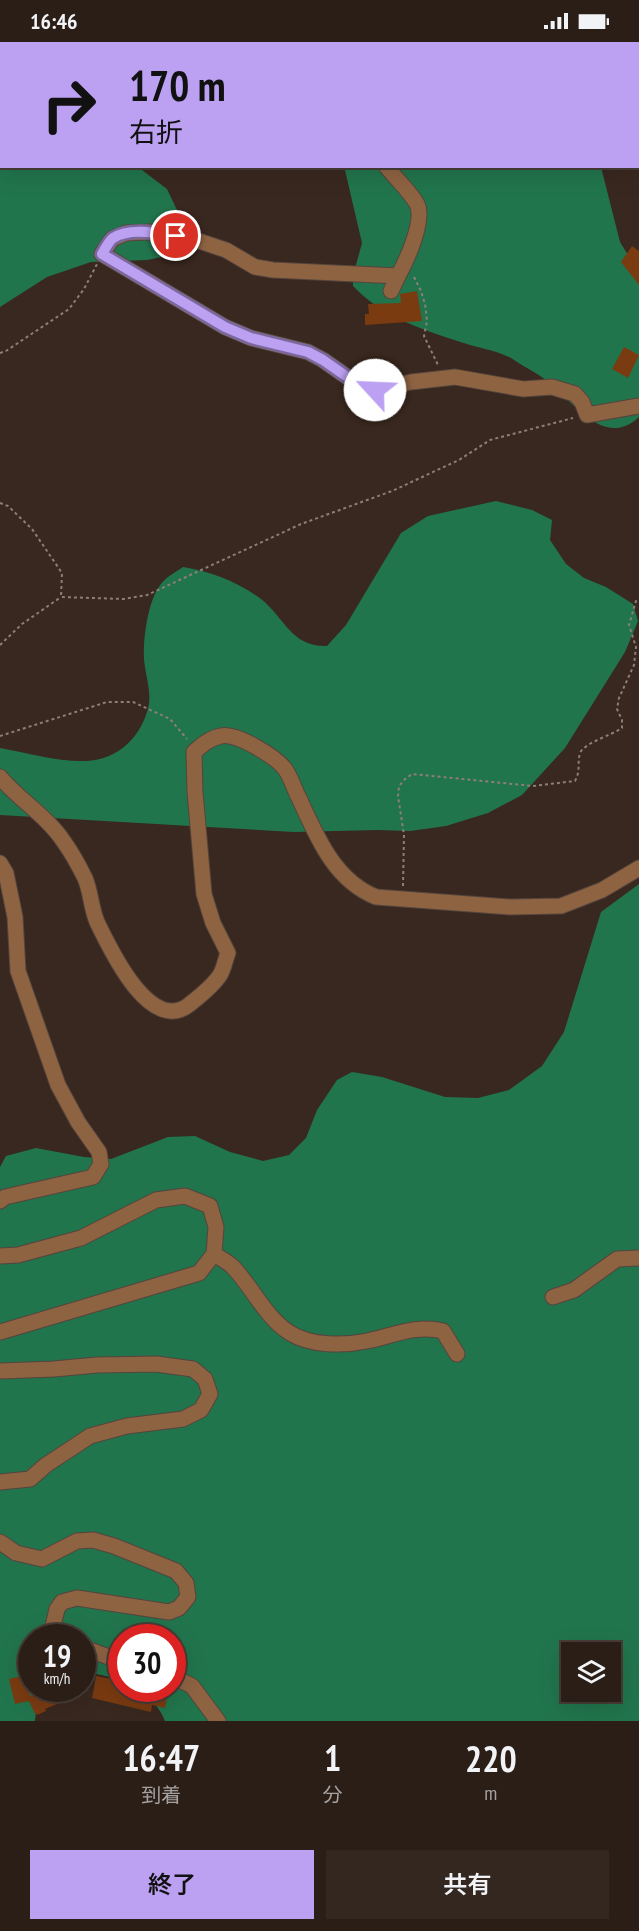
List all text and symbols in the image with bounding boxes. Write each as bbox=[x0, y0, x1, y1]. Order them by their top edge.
text: 16:46 bbox=[30, 7, 78, 35]
text: 170 m bbox=[129, 58, 226, 113]
icon: right bbox=[30, 66, 108, 144]
text: 右折 bbox=[129, 115, 183, 149]
pin bbox=[150, 210, 201, 261]
icon: arrive bbox=[159, 219, 192, 252]
position arrow bbox=[343, 358, 407, 422]
speed limit sign: 30 bbox=[108, 1624, 186, 1702]
text: 19 bbox=[43, 1636, 71, 1675]
map controls bbox=[561, 1642, 621, 1702]
button: layers bbox=[561, 1642, 621, 1702]
text: km/h bbox=[44, 1669, 70, 1688]
text: 16:47 bbox=[122, 1734, 200, 1781]
text: 1 bbox=[324, 1734, 341, 1781]
text: 220 bbox=[465, 1735, 517, 1782]
text: m bbox=[484, 1780, 497, 1806]
text: 到着 bbox=[141, 1782, 181, 1808]
text: 分 bbox=[323, 1782, 343, 1808]
button: 終了 bbox=[30, 1850, 314, 1919]
button: 共有 bbox=[326, 1850, 609, 1919]

